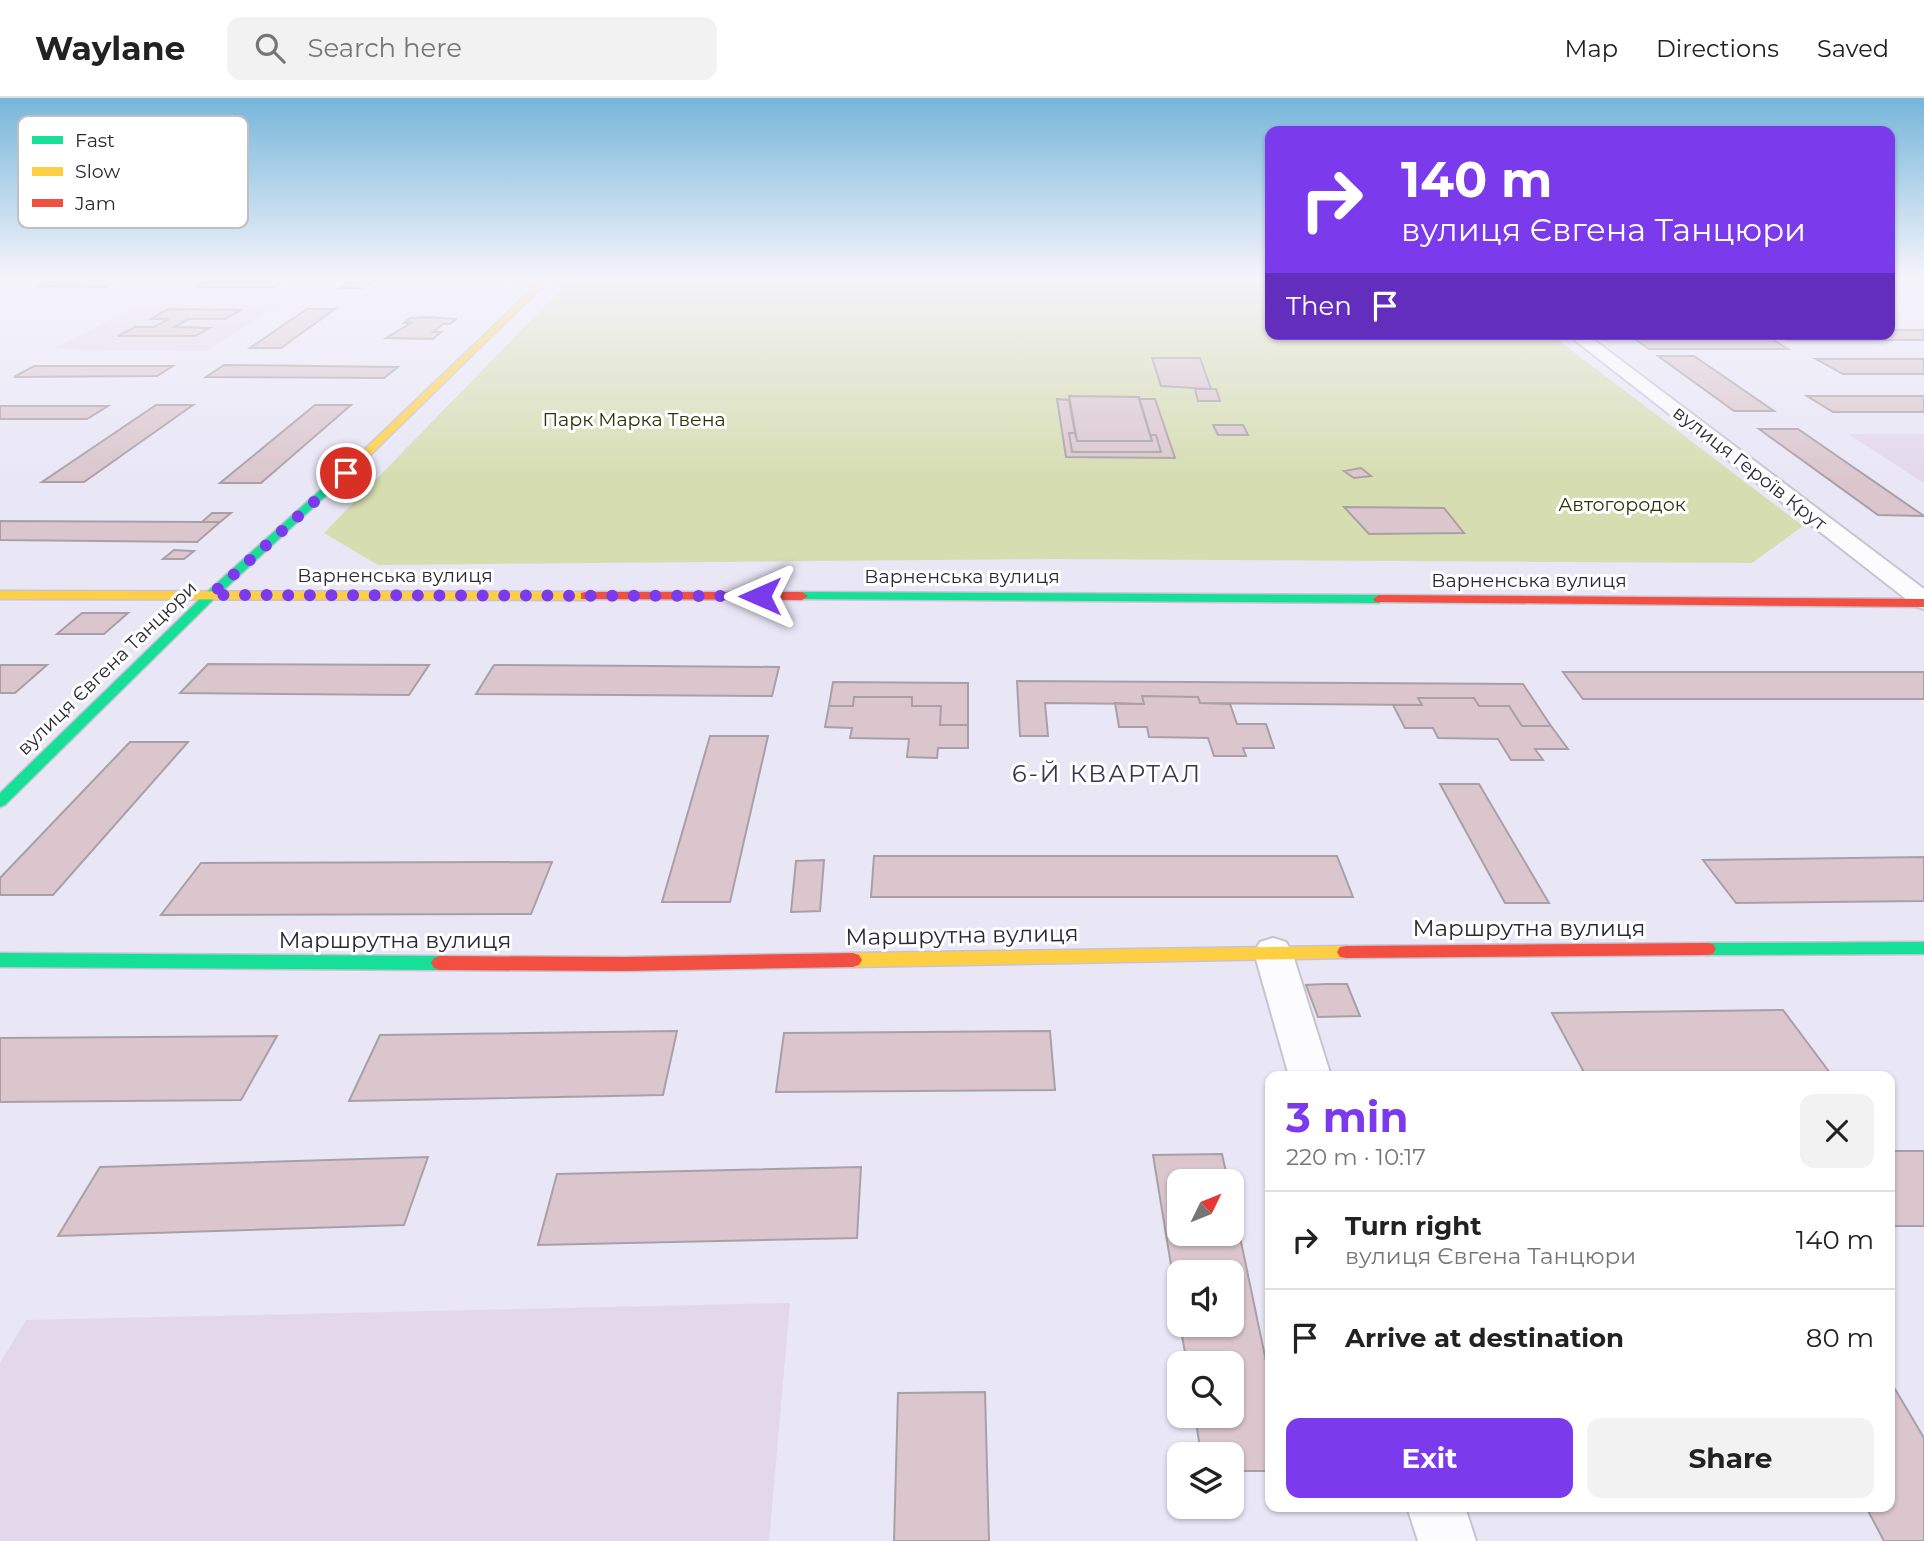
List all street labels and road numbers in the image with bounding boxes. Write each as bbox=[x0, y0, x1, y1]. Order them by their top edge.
street label: вулиця Героїв Крут bbox=[1669, 401, 1832, 535]
street label: Варненська вулиця bbox=[297, 564, 493, 587]
street label: Варненська вулиця bbox=[864, 565, 1060, 588]
street label: Варненська вулиця bbox=[1431, 569, 1627, 592]
street label: вулиця Євгена Танцюри bbox=[12, 576, 202, 760]
street label: Маршрутна вулиця bbox=[1412, 914, 1646, 942]
street label: Маршрутна вулиця bbox=[845, 919, 1079, 951]
street label: Маршрутна вулиця bbox=[278, 926, 512, 954]

